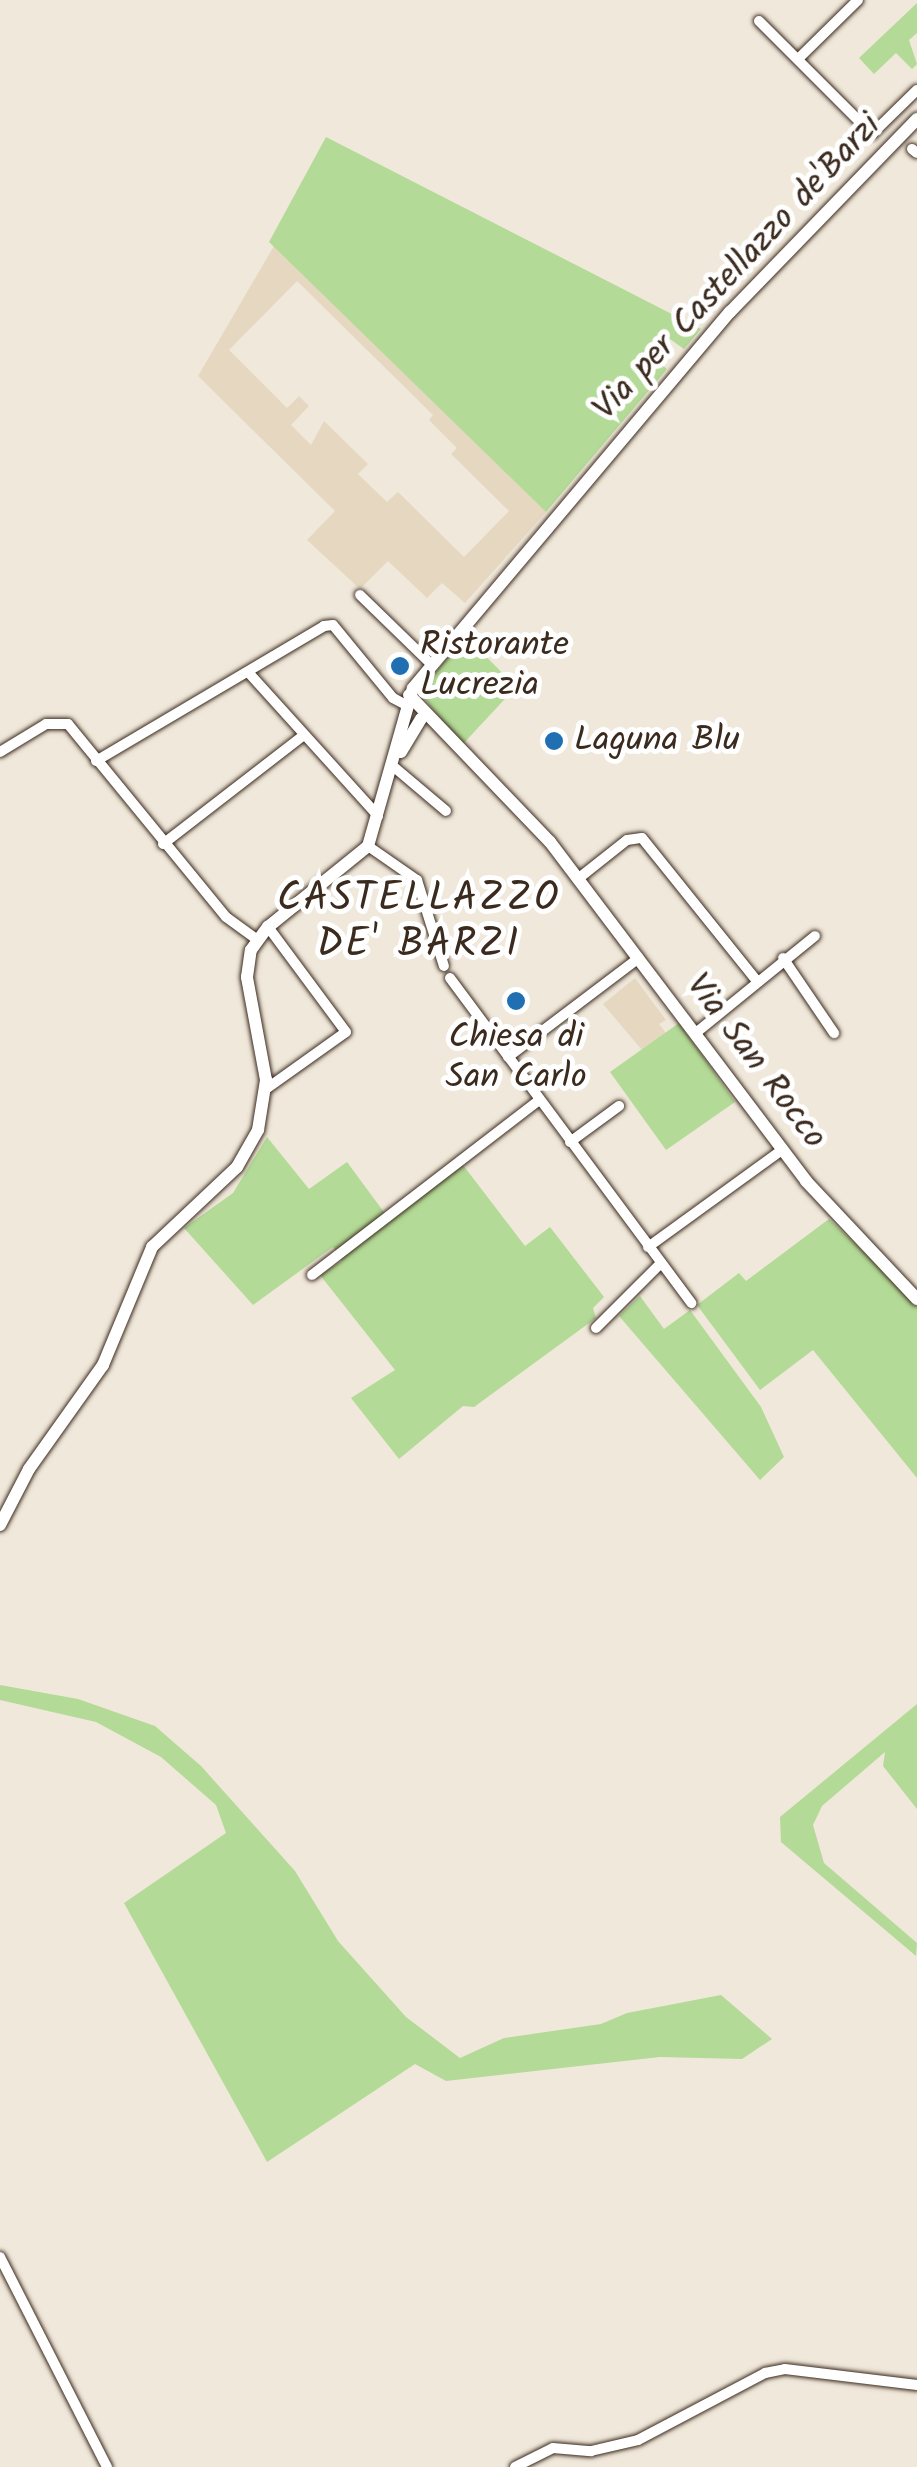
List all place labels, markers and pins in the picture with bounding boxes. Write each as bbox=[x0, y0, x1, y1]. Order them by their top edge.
place label: Ristorante Lucrezia bbox=[420, 625, 569, 707]
marker: Ristorante Lucrezia bbox=[389, 655, 411, 677]
place label: Laguna Blu bbox=[574, 720, 740, 762]
marker: Laguna Blu bbox=[543, 730, 565, 752]
marker: Chiesa di San Carlo bbox=[505, 990, 527, 1012]
place label: Chiesa di San Carlo bbox=[445, 1017, 587, 1099]

